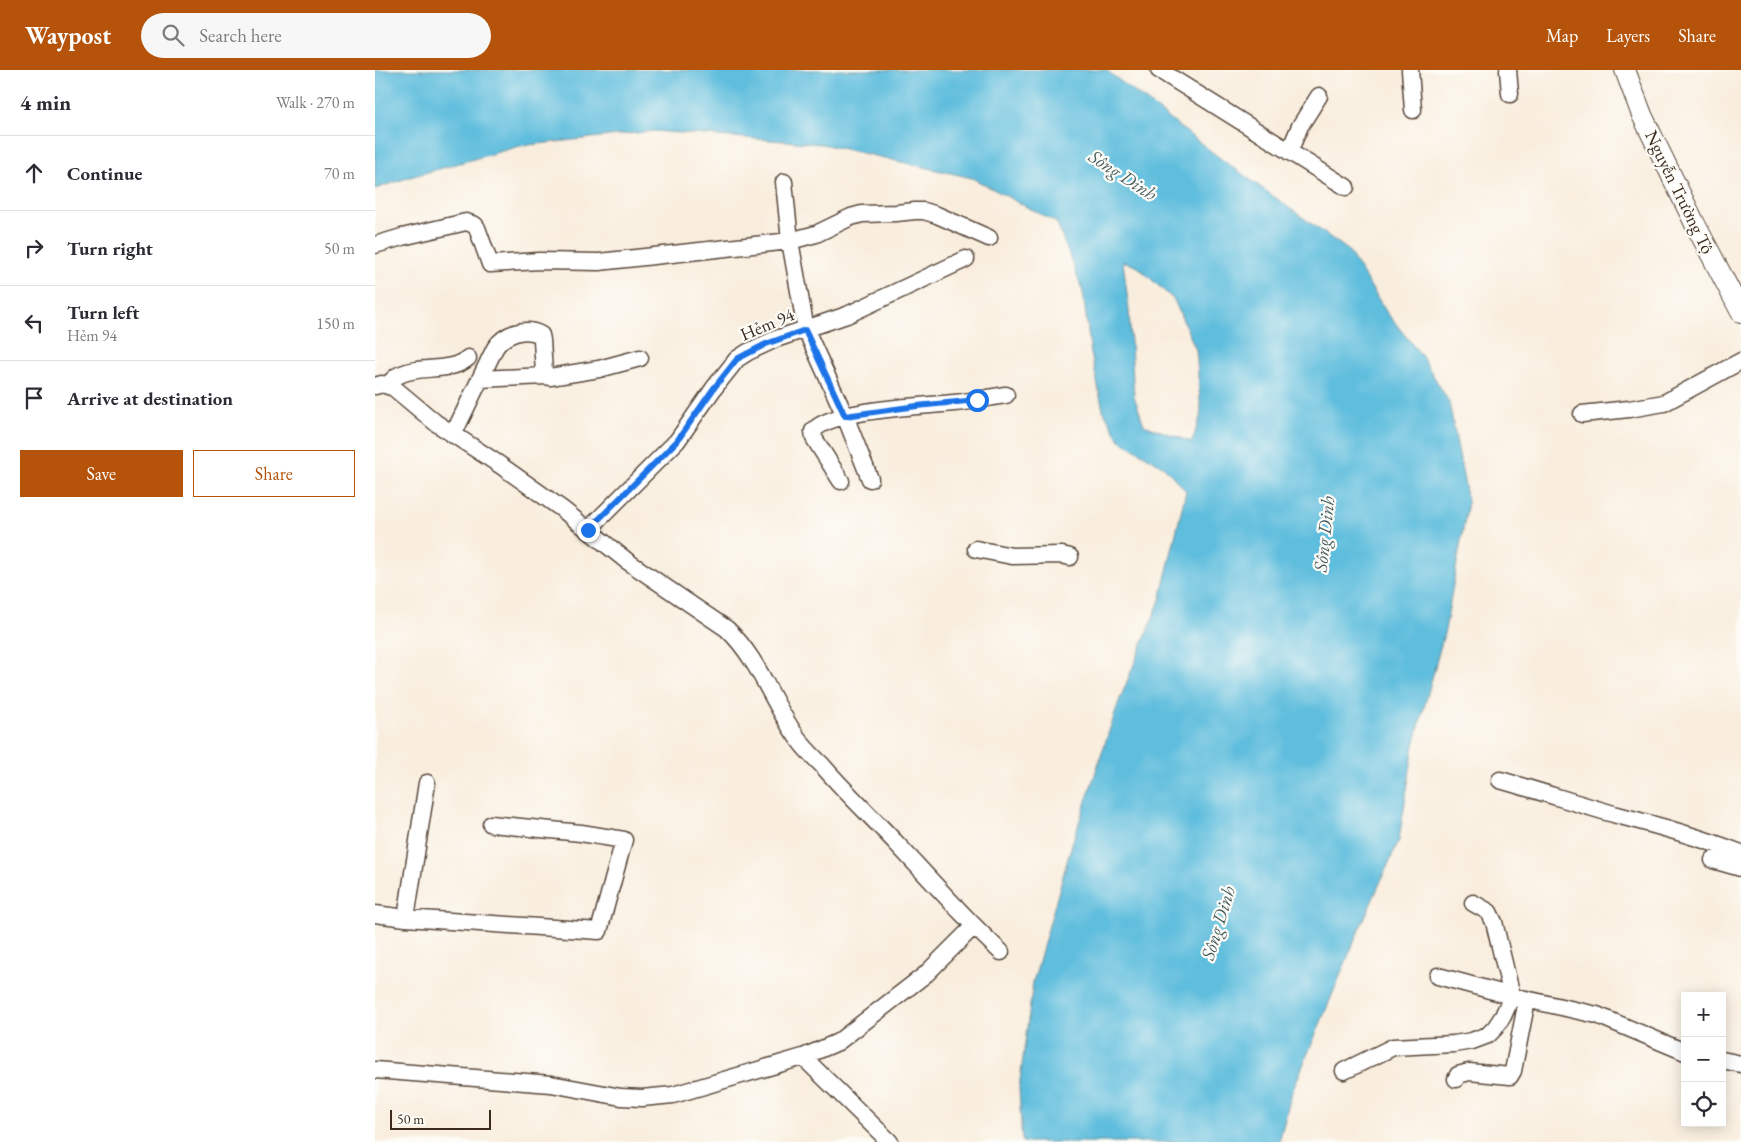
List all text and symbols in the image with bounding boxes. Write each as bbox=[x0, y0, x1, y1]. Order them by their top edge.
search box bbox=[141, 13, 491, 58]
text: Waypost bbox=[25, 20, 111, 51]
icon: search bbox=[159, 21, 187, 49]
text: Search here bbox=[199, 23, 282, 48]
text: Map bbox=[1546, 24, 1578, 47]
text: Layers bbox=[1606, 24, 1650, 47]
text: Share bbox=[1678, 24, 1716, 47]
text: 4 min bbox=[20, 89, 71, 116]
text: Walk · 270 m bbox=[276, 92, 355, 113]
street label: Nguyễn Trường Tộ bbox=[1640, 126, 1720, 258]
water label: Sông Dinh bbox=[1083, 143, 1162, 206]
icon: ahead bbox=[20, 159, 48, 187]
text: Continue bbox=[67, 161, 142, 186]
text: 70 m bbox=[324, 163, 355, 184]
icon: right bbox=[20, 234, 48, 262]
text: Turn right bbox=[67, 236, 153, 261]
text: 50 m bbox=[324, 238, 355, 259]
text: Turn left bbox=[67, 300, 139, 325]
street label: Hẻm 94 bbox=[737, 302, 798, 346]
icon: left bbox=[20, 309, 48, 337]
text: 150 m bbox=[316, 313, 355, 334]
text: Hẻm 94 bbox=[67, 325, 117, 346]
icon: arrive bbox=[20, 384, 48, 412]
text: Arrive at destination bbox=[67, 386, 233, 411]
route start bbox=[966, 389, 989, 412]
button: Save bbox=[20, 450, 183, 497]
button: Share bbox=[193, 450, 355, 497]
water label: Sông Dinh bbox=[1307, 495, 1340, 574]
route end bbox=[577, 519, 600, 542]
water label: Sông Dinh bbox=[1195, 883, 1241, 964]
map controls bbox=[1681, 992, 1726, 1127]
button: + bbox=[1681, 992, 1726, 1037]
button: − bbox=[1681, 1037, 1726, 1082]
button: locate bbox=[1681, 1082, 1726, 1127]
scale bar bbox=[390, 1107, 491, 1130]
text: 50 m bbox=[397, 1110, 424, 1128]

